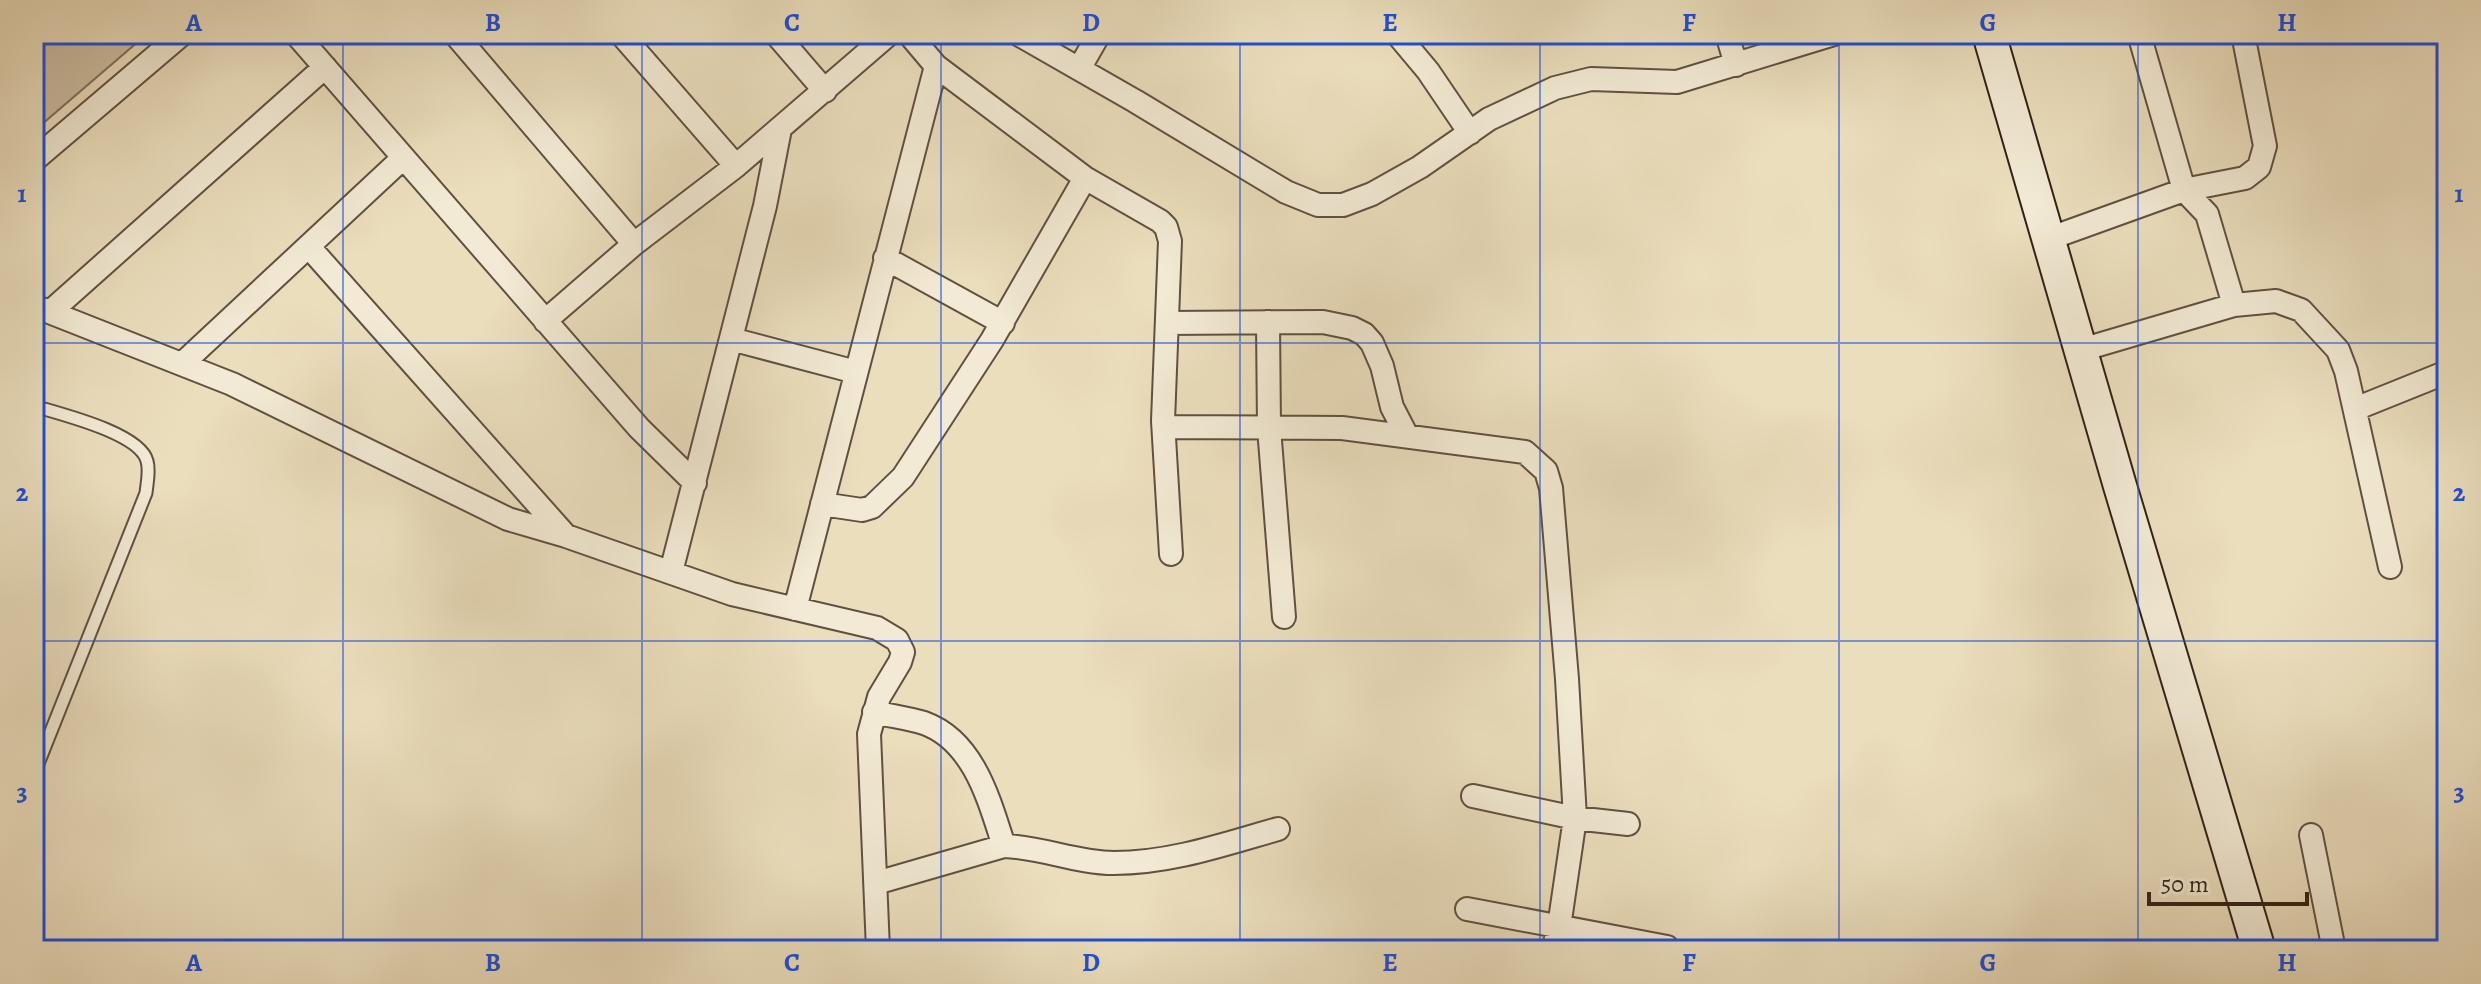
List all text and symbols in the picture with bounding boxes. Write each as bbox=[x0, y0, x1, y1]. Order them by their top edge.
text: A bbox=[185, 5, 203, 40]
text: B bbox=[485, 5, 501, 40]
text: C bbox=[784, 5, 800, 40]
text: D bbox=[1082, 5, 1100, 40]
text: E bbox=[1382, 5, 1398, 40]
text: F bbox=[1682, 5, 1696, 40]
text: G bbox=[1979, 5, 1997, 40]
text: H bbox=[2277, 5, 2297, 40]
text: 1 bbox=[17, 176, 27, 211]
text: 1 bbox=[2454, 176, 2464, 211]
text: 2 bbox=[16, 475, 29, 510]
text: 2 bbox=[2453, 475, 2466, 510]
text: 3 bbox=[16, 774, 28, 809]
text: 3 bbox=[2453, 774, 2465, 809]
scale bar bbox=[2149, 856, 2307, 906]
text: 50 m bbox=[2161, 868, 2209, 900]
text: A bbox=[185, 945, 203, 980]
text: B bbox=[485, 945, 501, 980]
text: C bbox=[784, 945, 800, 980]
text: D bbox=[1082, 945, 1100, 980]
text: E bbox=[1382, 945, 1398, 980]
text: F bbox=[1682, 945, 1696, 980]
text: G bbox=[1979, 945, 1997, 980]
text: H bbox=[2277, 945, 2297, 980]

